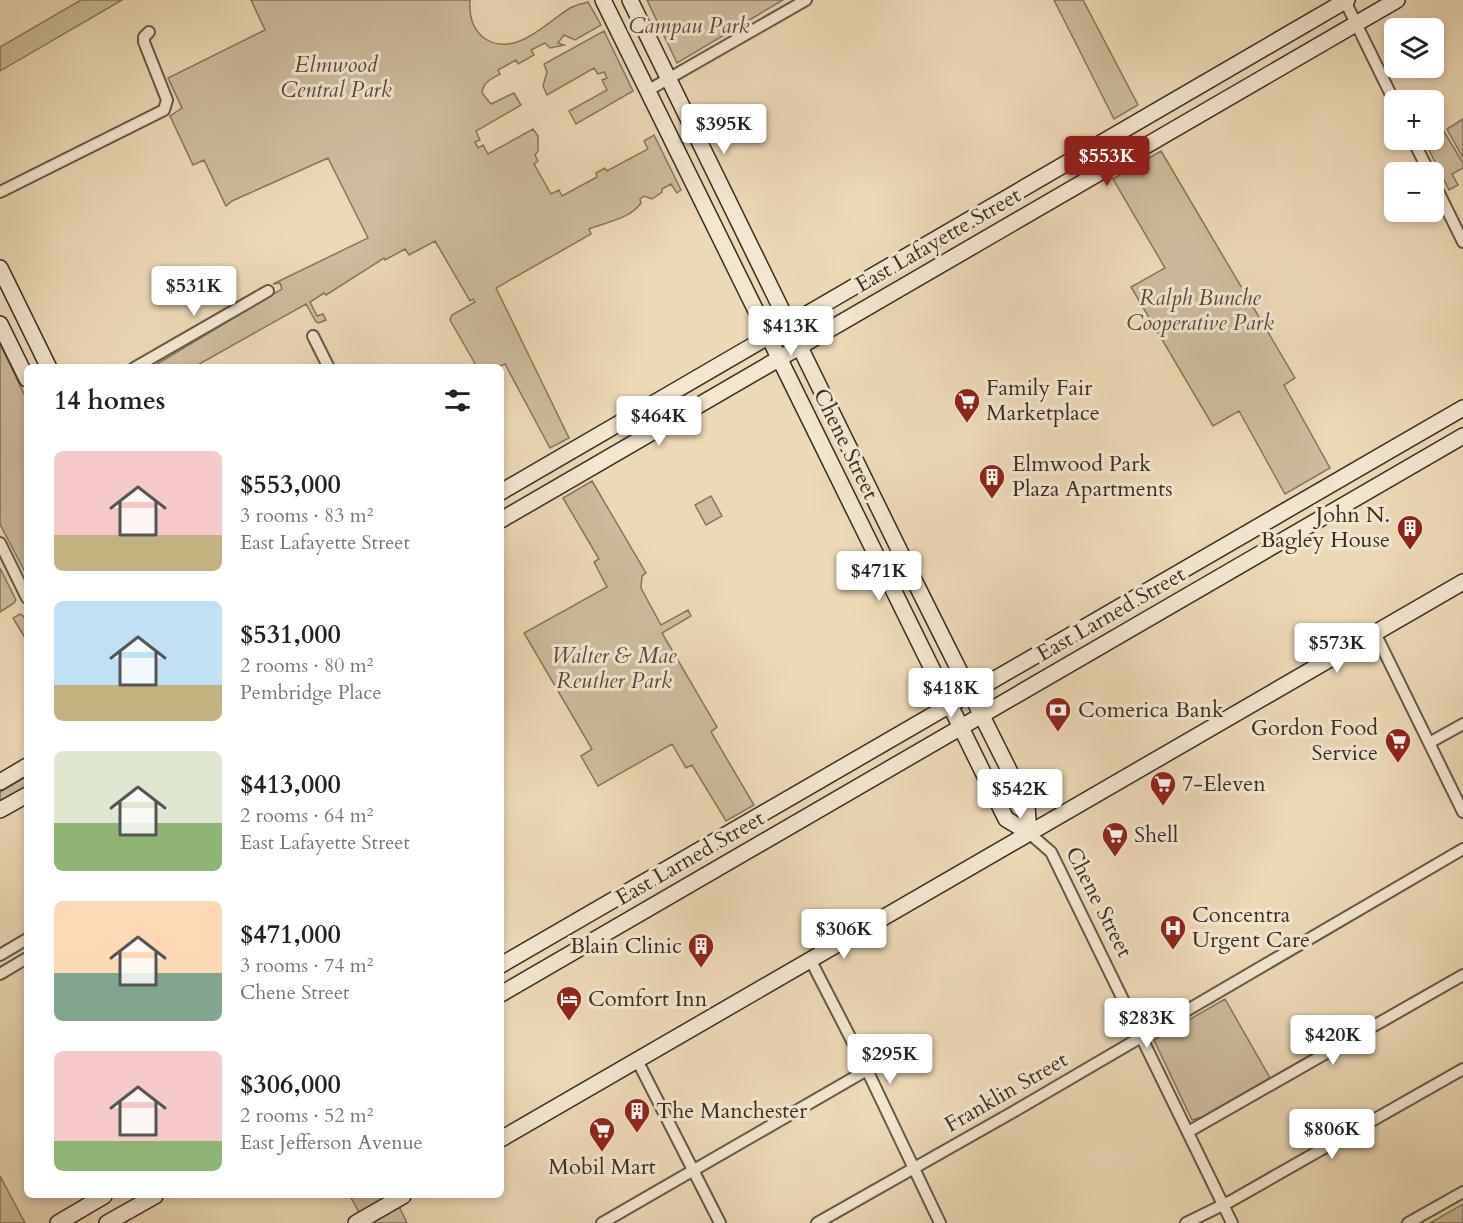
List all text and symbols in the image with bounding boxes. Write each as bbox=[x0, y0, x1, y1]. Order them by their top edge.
park label: Campau Park bbox=[628, 11, 750, 41]
map controls bbox=[1384, 18, 1444, 222]
button: layers bbox=[1384, 18, 1444, 78]
park label: Elmwood Central Park bbox=[280, 50, 392, 105]
button: + bbox=[1384, 90, 1444, 150]
pin: $395K bbox=[682, 104, 766, 155]
text: $395K bbox=[695, 110, 753, 137]
pin: $553K bbox=[1065, 136, 1149, 187]
text: $553K bbox=[1078, 142, 1136, 169]
button: − bbox=[1384, 162, 1444, 222]
street label: East Lafayette Street bbox=[850, 180, 1026, 300]
pin: $531K bbox=[152, 266, 236, 317]
text: $531K bbox=[165, 272, 223, 299]
park label: Ralph Bunche Cooperative Park bbox=[1126, 283, 1274, 338]
pin: $413K bbox=[749, 306, 833, 357]
text: $413K bbox=[762, 312, 820, 339]
place label: Family Fair Marketplace bbox=[986, 373, 1100, 428]
text: 14 homes bbox=[54, 383, 165, 418]
street label: Chene Street bbox=[806, 383, 886, 505]
icon: filters bbox=[441, 384, 474, 417]
supermarket icon: Family Fair Marketplace bbox=[952, 386, 982, 424]
pin: $464K bbox=[617, 396, 701, 447]
text: $464K bbox=[630, 402, 688, 429]
place label: Elmwood Park Plaza Apartments bbox=[1012, 449, 1173, 504]
building icon: Elmwood Park Plaza Apartments bbox=[977, 462, 1007, 500]
text: $553,000 bbox=[240, 467, 341, 502]
icon: home bbox=[102, 475, 174, 547]
place label: John N. Bagley House bbox=[1260, 500, 1390, 555]
text: 3 rooms · 83 m² bbox=[240, 502, 373, 529]
building icon: John N. Bagley House bbox=[1395, 513, 1425, 551]
text: East Lafayette Street bbox=[240, 529, 410, 556]
pin: $471K bbox=[837, 551, 921, 602]
text: $471K bbox=[850, 557, 908, 584]
street label: East Larned Street bbox=[1031, 559, 1191, 669]
text: $531,000 bbox=[240, 617, 341, 652]
pin: $573K bbox=[1295, 623, 1379, 674]
icon: home bbox=[102, 625, 174, 697]
text: $573K bbox=[1308, 629, 1366, 656]
park label: Walter & Mae Reuther Park bbox=[552, 641, 677, 696]
text: 2 rooms · 80 m² bbox=[240, 652, 373, 679]
pin: $418K bbox=[909, 668, 993, 719]
text: $418K bbox=[922, 674, 980, 701]
text: Pembridge Place bbox=[240, 679, 382, 706]
bank icon: Comerica Bank bbox=[1043, 695, 1073, 733]
place label: Comerica Bank bbox=[1078, 695, 1224, 725]
place label: Gordon Food Service bbox=[1251, 713, 1378, 768]
supermarket icon: Gordon Food Service bbox=[1383, 726, 1413, 764]
text: $413,000 bbox=[240, 767, 341, 802]
pin: $542K bbox=[978, 769, 1062, 820]
supermarket icon: 7-Eleven bbox=[1148, 769, 1178, 807]
place label: 7-Eleven bbox=[1182, 769, 1266, 799]
icon: home bbox=[102, 775, 174, 847]
text: $542K bbox=[991, 775, 1049, 802]
text: 2 rooms · 64 m² bbox=[240, 802, 373, 829]
street label: East Larned Street bbox=[610, 803, 770, 913]
supermarket icon: Shell bbox=[1100, 820, 1130, 858]
place label: Shell bbox=[1134, 820, 1179, 850]
text: East Lafayette Street bbox=[240, 829, 410, 856]
street label: Chene Street bbox=[1058, 842, 1140, 962]
place label: Concentra Urgent Care bbox=[1192, 900, 1310, 955]
pin: $306K bbox=[802, 909, 886, 960]
hospital icon: Concentra Urgent Care bbox=[1158, 913, 1188, 951]
text: $306K bbox=[815, 915, 873, 942]
text: $471,000 bbox=[240, 917, 341, 952]
icon: home bbox=[102, 925, 174, 997]
place label: Blain Clinic bbox=[570, 931, 682, 961]
building icon: Blain Clinic bbox=[686, 931, 716, 969]
text: 3 rooms · 74 m² bbox=[240, 952, 373, 979]
text: Chene Street bbox=[240, 979, 349, 1006]
hotel icon: Comfort Inn bbox=[554, 984, 584, 1022]
place label: Comfort Inn bbox=[588, 984, 708, 1014]
pin: $283K bbox=[1105, 998, 1189, 1049]
text: $283K bbox=[1118, 1004, 1176, 1031]
pin: $420K bbox=[1291, 1015, 1375, 1066]
text: $420K bbox=[1304, 1021, 1362, 1048]
pin: $295K bbox=[848, 1034, 932, 1085]
text: $295K bbox=[861, 1040, 919, 1067]
street label: Franklin Street bbox=[939, 1045, 1073, 1139]
text: $306,000 bbox=[240, 1067, 341, 1102]
icon: home bbox=[102, 1075, 174, 1147]
building icon: The Manchester bbox=[622, 1096, 652, 1134]
place label: The Manchester bbox=[656, 1096, 808, 1126]
text: 2 rooms · 52 m² bbox=[240, 1102, 373, 1129]
pin: $806K bbox=[1290, 1109, 1374, 1160]
supermarket icon: Mobil Mart bbox=[587, 1115, 617, 1153]
text: $806K bbox=[1303, 1115, 1361, 1142]
text: East Jefferson Avenue bbox=[240, 1129, 423, 1156]
place label: Mobil Mart bbox=[548, 1152, 656, 1182]

